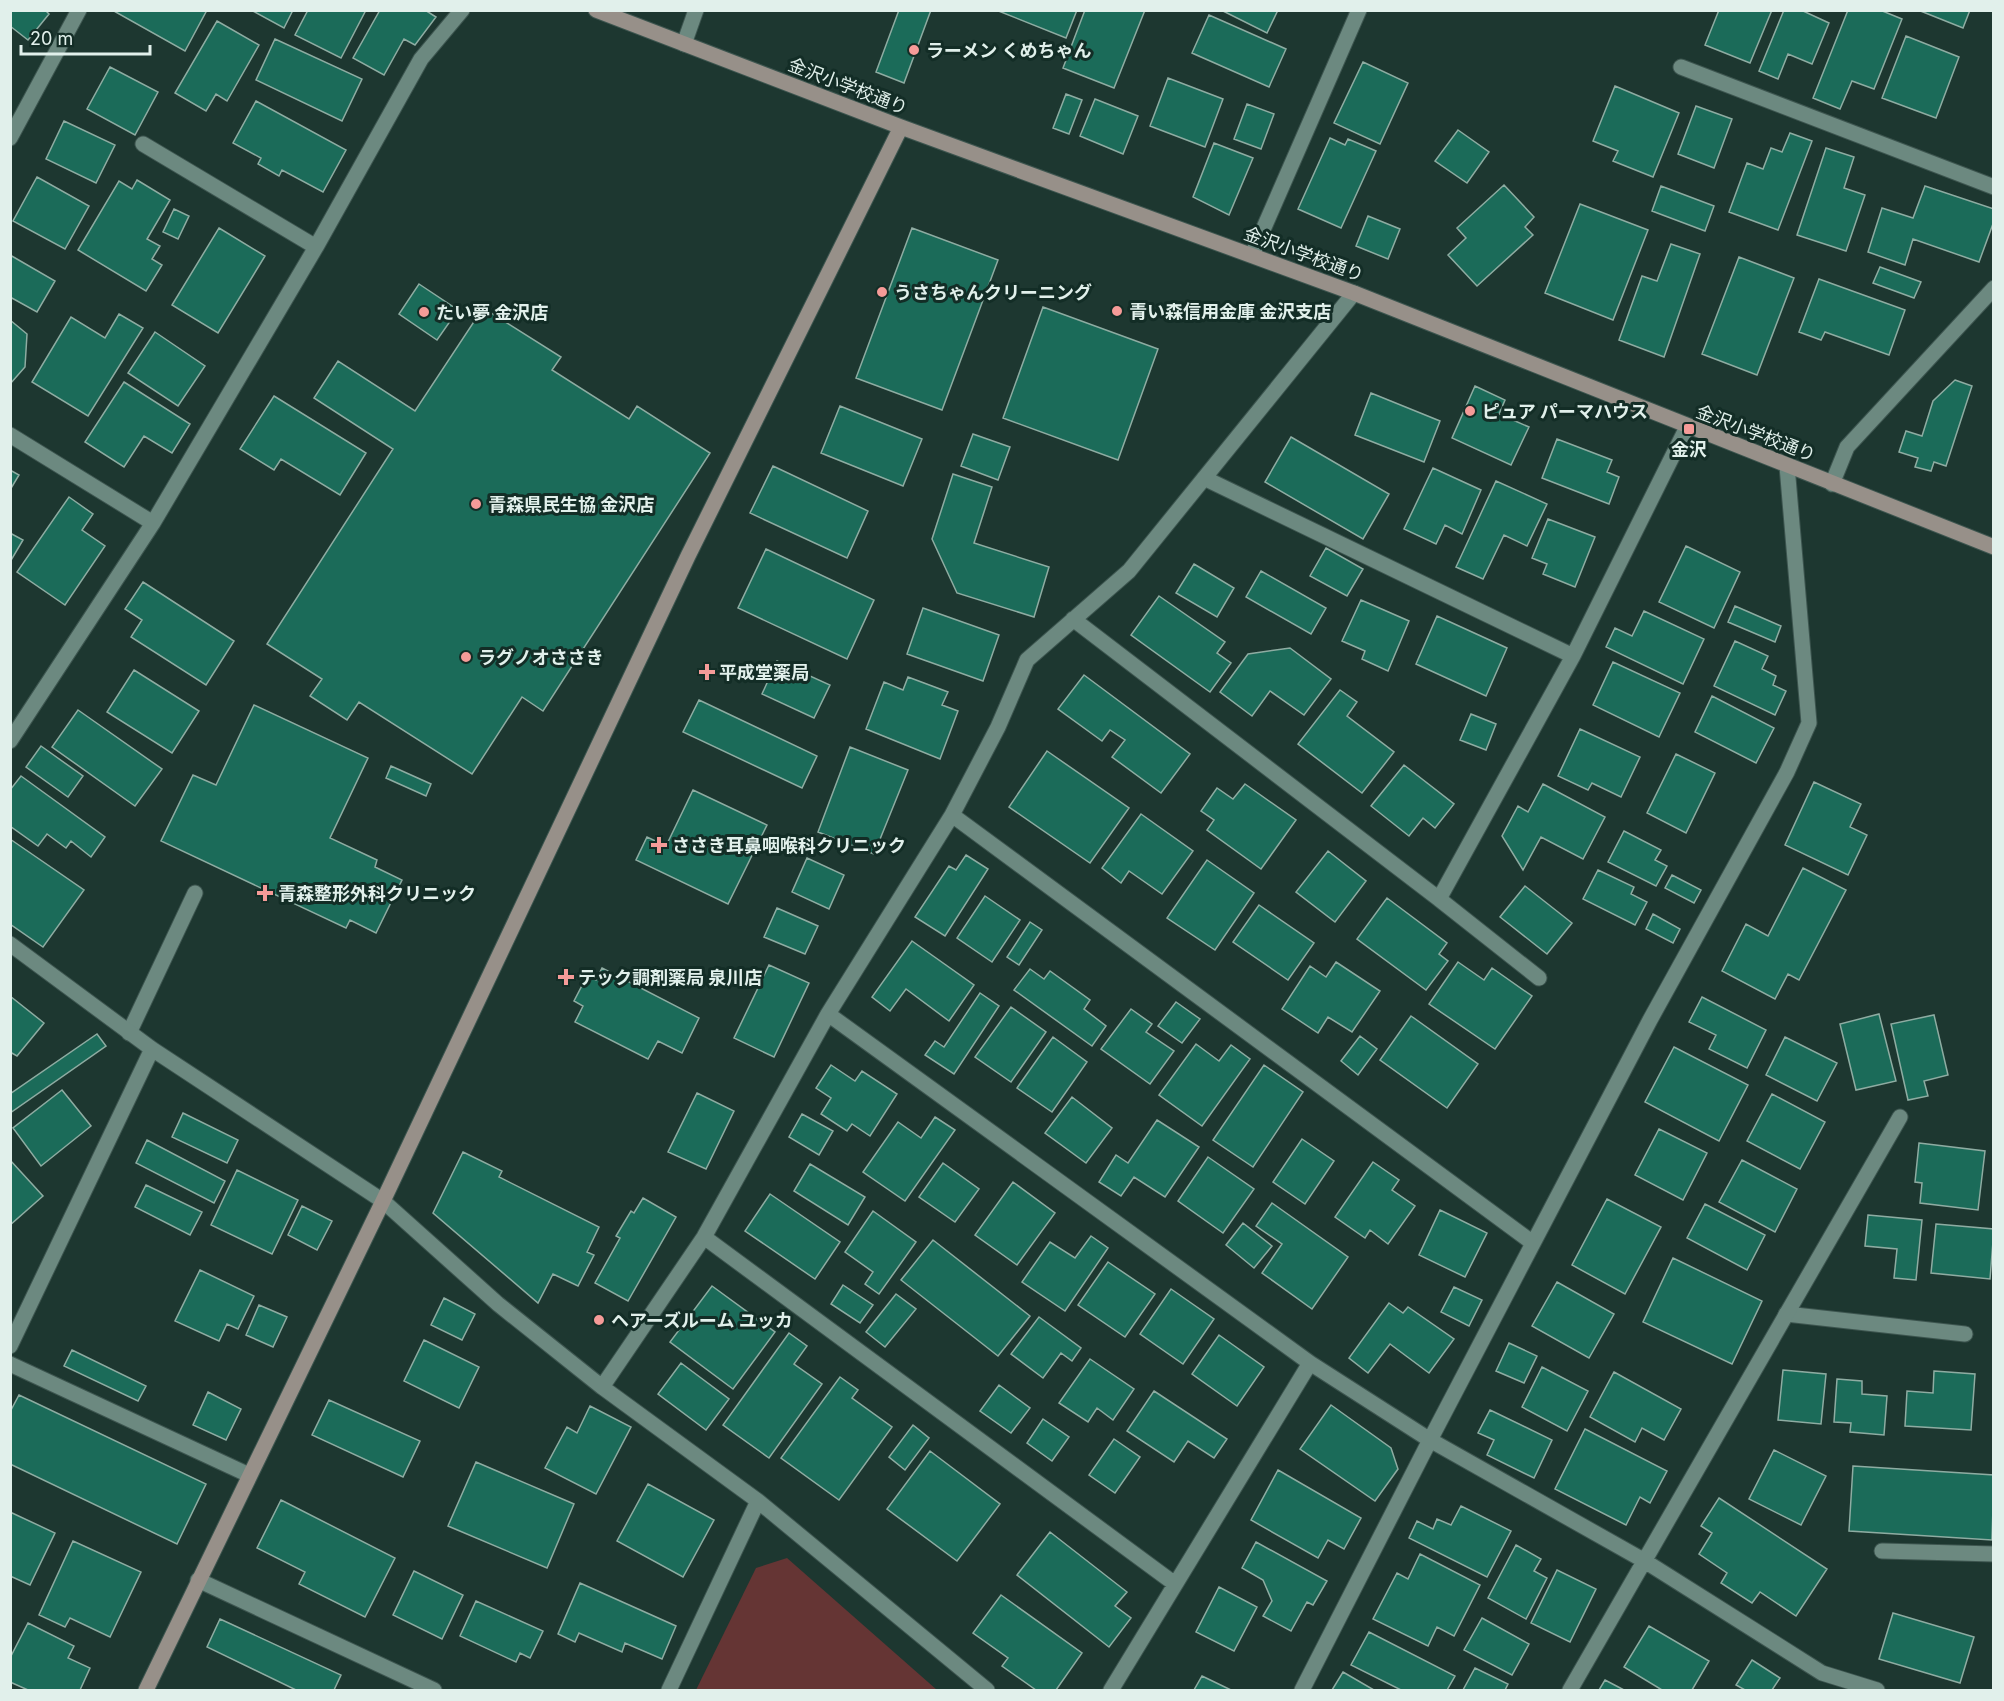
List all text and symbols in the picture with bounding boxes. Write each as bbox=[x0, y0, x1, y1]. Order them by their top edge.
scale bar bbox=[21, 18, 150, 56]
text: 20 m bbox=[30, 28, 73, 49]
place label: ラーメン くめちゃん bbox=[926, 40, 1092, 61]
marker: ラーメン くめちゃん bbox=[907, 43, 921, 57]
street label: 金沢小学校通り bbox=[785, 54, 911, 118]
street label: 金沢小学校通り bbox=[1241, 223, 1367, 285]
place label: うさちゃんクリーニング bbox=[894, 282, 1092, 303]
marker: うさちゃんクリーニング bbox=[875, 285, 889, 299]
place label: 青い森信用金庫 金沢支店 bbox=[1129, 301, 1331, 322]
place label: たい夢 金沢店 bbox=[436, 302, 548, 323]
marker: 青い森信用金庫 金沢支店 bbox=[1110, 304, 1124, 318]
marker: たい夢 金沢店 bbox=[417, 305, 431, 319]
place label: ピュア パーマハウス bbox=[1482, 401, 1648, 422]
street label: 金沢小学校通り bbox=[1693, 401, 1819, 465]
marker: ピュア パーマハウス bbox=[1463, 404, 1477, 418]
marker: 金沢 bbox=[1682, 422, 1696, 436]
place label: 金沢 bbox=[1671, 439, 1707, 460]
place label: 青森県民生協 金沢店 bbox=[488, 494, 654, 515]
marker: 青森県民生協 金沢店 bbox=[469, 497, 483, 511]
place label: ラグノオささき bbox=[478, 647, 604, 668]
marker: ラグノオささき bbox=[459, 650, 473, 664]
place label: 平成堂薬局 bbox=[719, 662, 809, 683]
marker: 平成堂薬局 bbox=[700, 665, 714, 679]
place label: ささき耳鼻咽喉科クリニック bbox=[672, 835, 906, 856]
marker: ささき耳鼻咽喉科クリニック bbox=[650, 836, 668, 854]
place label: 青森整形外科クリニック bbox=[278, 883, 476, 904]
marker: 青森整形外科クリニック bbox=[256, 884, 274, 902]
place label: テック調剤薬局 泉川店 bbox=[578, 967, 762, 988]
marker: テック調剤薬局 泉川店 bbox=[559, 970, 573, 984]
place label: ヘアーズルーム ユッカ bbox=[611, 1310, 793, 1331]
marker: ヘアーズルーム ユッカ bbox=[592, 1313, 606, 1327]

